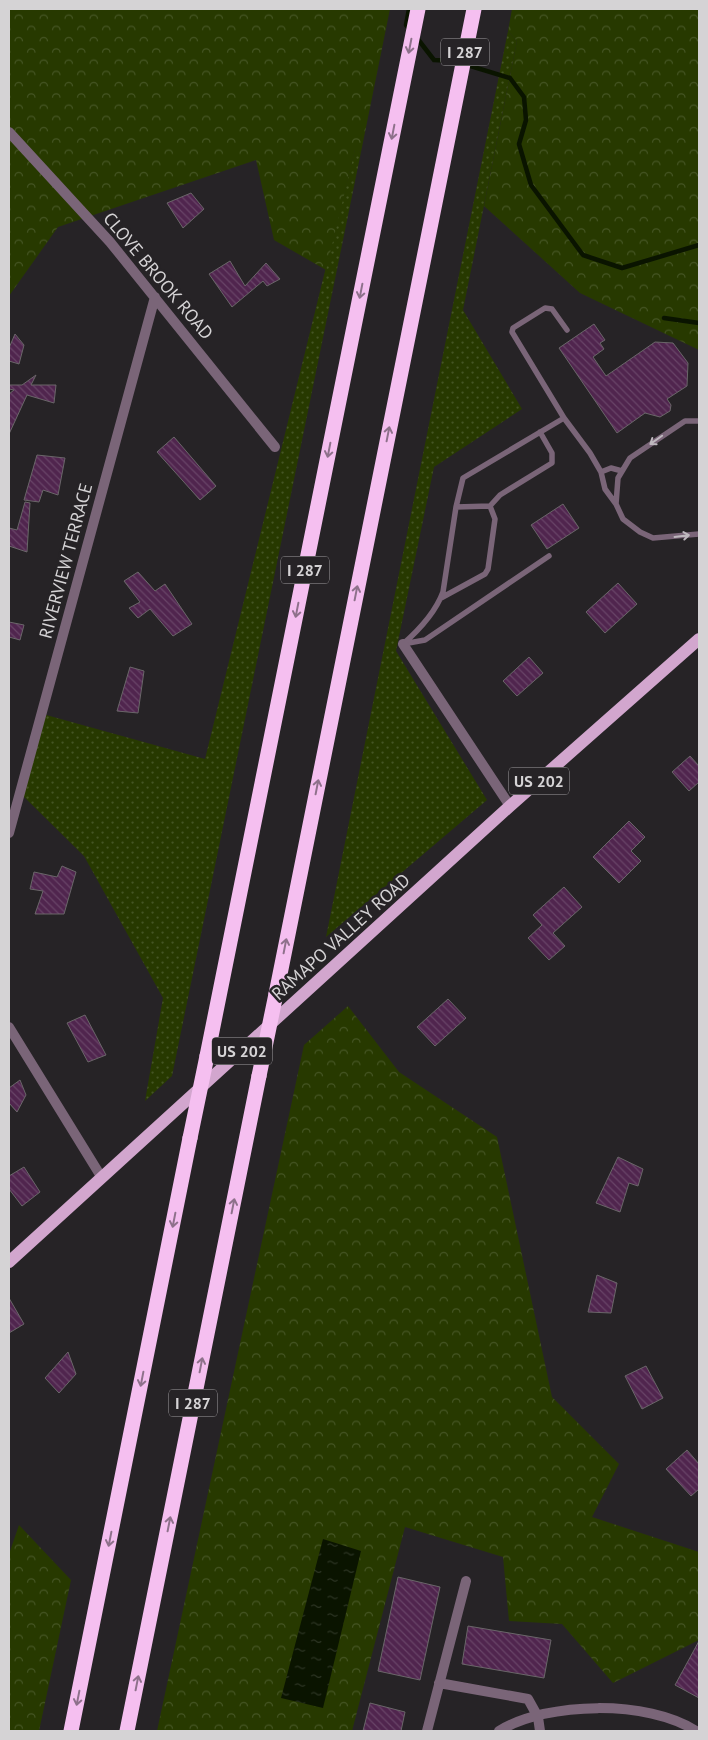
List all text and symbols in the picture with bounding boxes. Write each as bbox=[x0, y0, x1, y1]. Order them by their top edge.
one-way arrow bbox=[405, 38, 414, 54]
road number: I 287 bbox=[441, 38, 489, 66]
one-way arrow bbox=[388, 123, 397, 139]
street label: CLOVE BROOK ROAD bbox=[98, 207, 218, 344]
one-way arrow bbox=[356, 283, 365, 299]
one-way arrow bbox=[384, 426, 394, 442]
one-way arrow bbox=[649, 435, 663, 445]
one-way arrow bbox=[323, 442, 333, 458]
street label: RIVERVIEW TERRACE bbox=[34, 481, 97, 641]
one-way arrow bbox=[674, 531, 690, 541]
road number: I 287 bbox=[281, 556, 329, 584]
one-way arrow bbox=[352, 585, 362, 601]
one-way arrow bbox=[291, 601, 301, 617]
road number: US 202 bbox=[509, 768, 569, 794]
one-way arrow bbox=[313, 779, 323, 795]
street label: RAMAPO VALLEY ROAD bbox=[267, 868, 415, 1005]
one-way arrow bbox=[281, 938, 291, 954]
road number: US 202 bbox=[212, 1038, 272, 1064]
one-way arrow bbox=[229, 1198, 238, 1214]
one-way arrow bbox=[169, 1212, 178, 1228]
one-way arrow bbox=[197, 1357, 206, 1373]
one-way arrow bbox=[137, 1371, 146, 1387]
road number: I 287 bbox=[169, 1390, 217, 1416]
one-way arrow bbox=[165, 1517, 174, 1533]
one-way arrow bbox=[105, 1530, 114, 1546]
one-way arrow bbox=[133, 1676, 142, 1692]
one-way arrow bbox=[73, 1690, 82, 1706]

